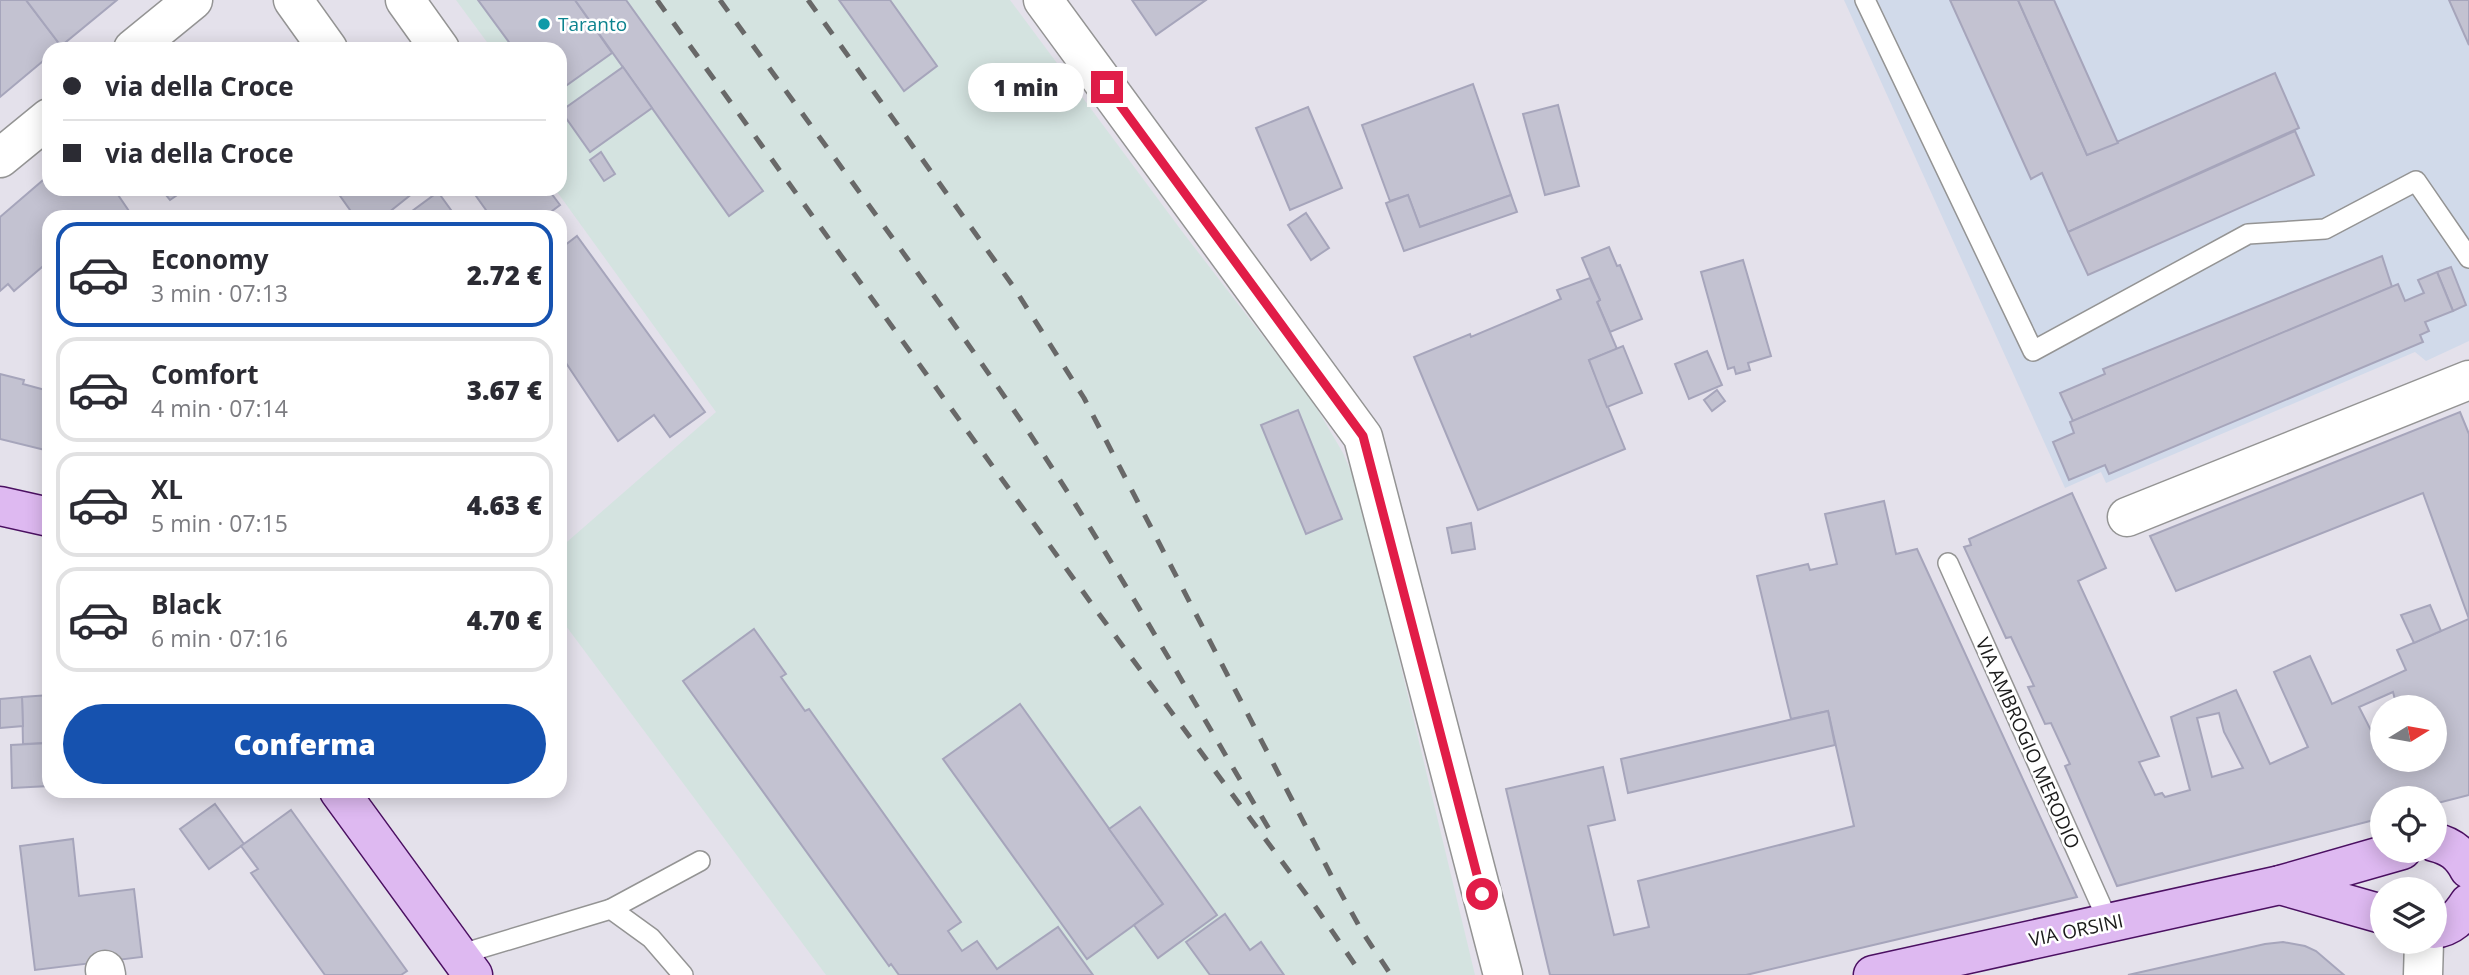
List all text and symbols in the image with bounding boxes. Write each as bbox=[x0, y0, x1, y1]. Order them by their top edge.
place label: Taranto bbox=[558, 11, 627, 37]
marker: Taranto bbox=[536, 16, 552, 32]
callout: 1 min bbox=[967, 62, 1082, 112]
text: via della Croce bbox=[105, 68, 294, 104]
text: 1 min bbox=[993, 71, 1059, 103]
route end bbox=[1091, 71, 1123, 103]
text: via della Croce bbox=[105, 135, 294, 171]
text: Economy bbox=[151, 241, 269, 277]
icon: car bbox=[67, 243, 130, 306]
text: 2.72 € bbox=[467, 257, 542, 293]
text: 3 min · 07:13 bbox=[151, 277, 288, 309]
text: Comfort bbox=[151, 356, 258, 392]
icon: car bbox=[67, 358, 130, 421]
text: 3.67 € bbox=[467, 372, 542, 408]
text: 4 min · 07:14 bbox=[151, 392, 288, 424]
text: XL bbox=[151, 471, 183, 507]
icon: car bbox=[67, 473, 130, 536]
text: 4.63 € bbox=[467, 487, 542, 523]
text: 5 min · 07:15 bbox=[151, 507, 288, 539]
text: Black bbox=[151, 586, 222, 622]
icon: car bbox=[67, 588, 130, 651]
text: 4.70 € bbox=[467, 602, 542, 638]
text: 6 min · 07:16 bbox=[151, 622, 288, 654]
street label: VIA AMBROGIO MERODIO bbox=[1970, 633, 2086, 853]
north arrow bbox=[2370, 695, 2446, 772]
map controls bbox=[2370, 695, 2447, 954]
button: Conferma bbox=[63, 704, 546, 784]
button: locate bbox=[2370, 786, 2447, 863]
button: layers bbox=[2370, 877, 2447, 954]
route start bbox=[1466, 878, 1498, 910]
street label: VIA ORSINI bbox=[2027, 907, 2125, 953]

